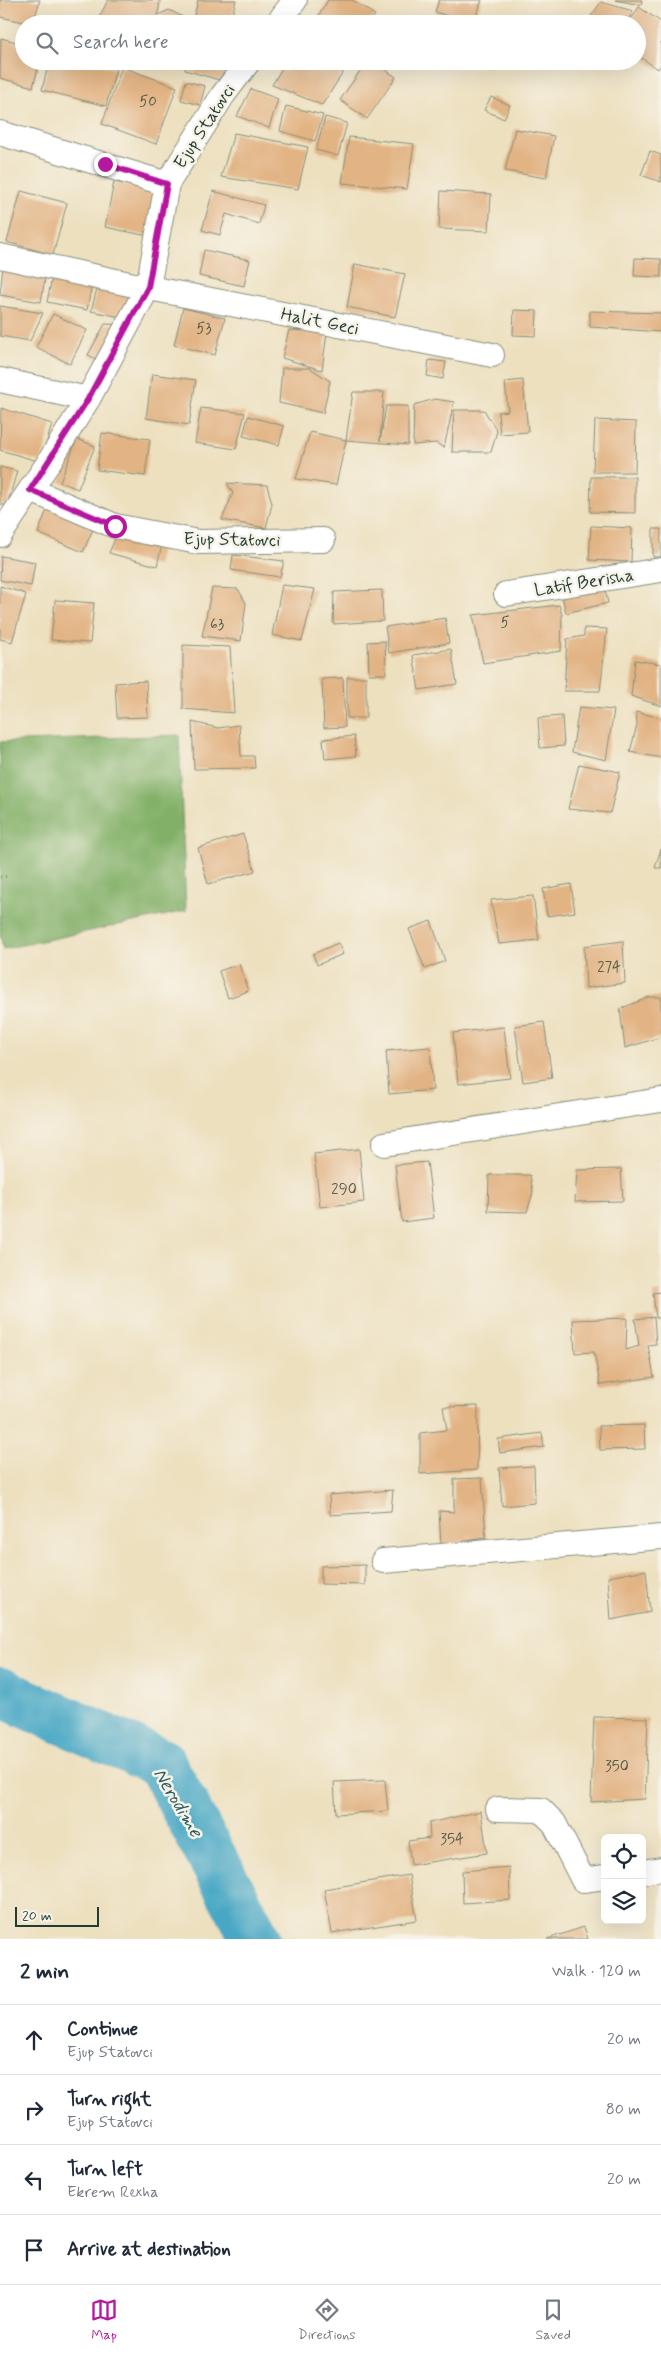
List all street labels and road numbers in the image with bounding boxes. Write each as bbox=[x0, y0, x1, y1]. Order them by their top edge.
street label: Ejup Statovci bbox=[168, 79, 241, 174]
street label: Halit Geci bbox=[279, 303, 361, 341]
street label: Ejup Statovci bbox=[183, 527, 280, 553]
street label: Latif Berisha bbox=[533, 563, 636, 603]

